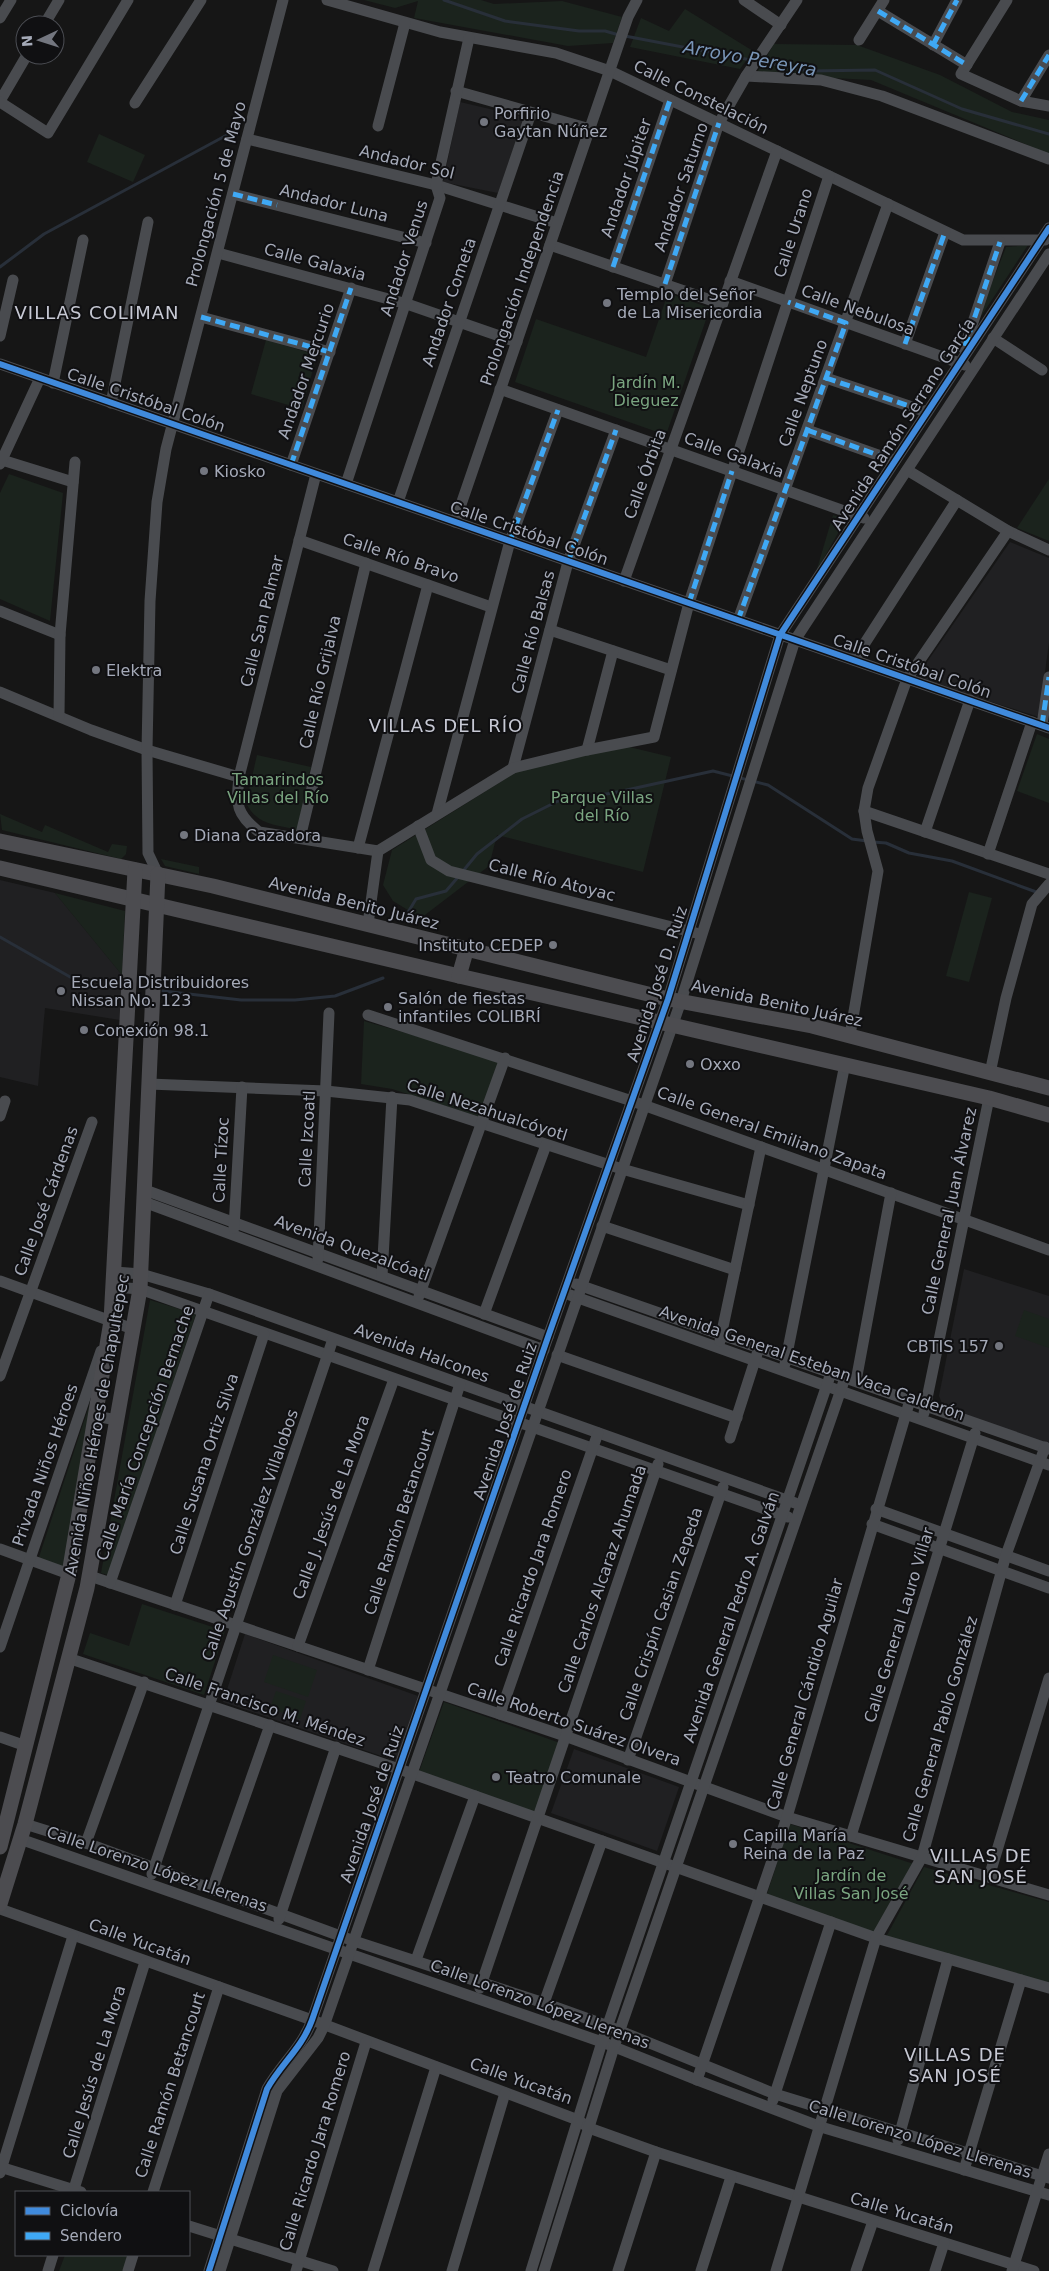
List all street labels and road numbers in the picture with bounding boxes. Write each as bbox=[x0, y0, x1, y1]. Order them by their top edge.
street label: Calle Constelación bbox=[630, 56, 772, 138]
street label: Prolongación 5 de Mayo bbox=[182, 99, 250, 289]
street label: Andador Júpiter bbox=[597, 116, 655, 240]
street label: Andador Saturno bbox=[650, 120, 712, 254]
street label: Andador Sol bbox=[358, 141, 456, 183]
street label: Prolongación Independencia bbox=[476, 168, 568, 388]
street label: Andador Luna bbox=[278, 180, 390, 226]
street label: Calle Urano bbox=[770, 186, 816, 280]
street label: Andador Venus bbox=[376, 198, 432, 318]
street label: Andador Cometa bbox=[418, 235, 480, 369]
street label: Calle Galaxia bbox=[262, 239, 368, 285]
street label: Calle Nebulosa bbox=[799, 281, 917, 339]
street label: Andador Mercurio bbox=[274, 301, 338, 441]
street label: Avenida Ramón Serrano García bbox=[827, 314, 979, 534]
street label: Calle Neptuno bbox=[775, 337, 831, 449]
street label: Calle Cristóbal Colón bbox=[64, 364, 228, 436]
street label: Calle Órbita bbox=[620, 426, 670, 522]
street label: Calle Galaxia bbox=[681, 428, 787, 482]
street label: Calle Cristóbal Colón bbox=[447, 497, 611, 569]
street label: Calle Río Bravo bbox=[340, 529, 462, 587]
street label: Calle San Palmar bbox=[236, 553, 288, 689]
street label: Calle Río Balsas bbox=[507, 568, 559, 696]
street label: Calle Río Grijalva bbox=[295, 613, 345, 751]
street label: Calle Cristóbal Colón bbox=[830, 630, 994, 702]
street label: Calle Río Atoyac bbox=[487, 855, 617, 905]
street label: Avenida Benito Juárez bbox=[267, 873, 441, 933]
street label: Avenida José D. Ruiz bbox=[623, 904, 691, 1064]
street label: Avenida Benito Juárez bbox=[690, 976, 864, 1030]
street label: Calle Nezahualcóyotl bbox=[404, 1075, 570, 1145]
street label: Calle General Emiliano Zapata bbox=[654, 1082, 890, 1184]
street label: Calle Izcoatl bbox=[295, 1090, 319, 1188]
street label: Calle General Juan Álvarez bbox=[918, 1105, 980, 1317]
street label: Calle Tízoc bbox=[209, 1117, 233, 1203]
street label: Calle José Cárdenas bbox=[10, 1123, 82, 1279]
street label: Avenida Quezalcóatl bbox=[272, 1211, 432, 1285]
street label: Avenida Niños Héroes de Chapultepec bbox=[61, 1273, 133, 1577]
street label: Avenida General Esteban Vaca Calderón bbox=[657, 1302, 967, 1424]
street label: Calle María Concepción Bernache bbox=[92, 1303, 198, 1563]
street label: Avenida Halcones bbox=[352, 1320, 492, 1386]
street label: Avenida José de Ruiz bbox=[469, 1340, 541, 1502]
street label: Calle Susana Ortiz Silva bbox=[166, 1371, 242, 1557]
street label: Privada Niños Héroes bbox=[8, 1381, 82, 1549]
street label: Calle Agustín González Villalobos bbox=[198, 1407, 302, 1663]
street label: Calle J. Jesús de La Mora bbox=[289, 1412, 373, 1602]
street label: Calle Ramón Betancourt bbox=[360, 1427, 438, 1617]
street label: Calle Carlos Alcaraz Ahumada bbox=[554, 1462, 650, 1696]
street label: Calle Ricardo Jara Romero bbox=[490, 1467, 576, 1669]
street label: Avenida General Pedro A. Galván bbox=[679, 1489, 783, 1745]
street label: Calle Crispín Casian Zepeda bbox=[615, 1505, 707, 1723]
street label: Calle General Lauro Villar bbox=[860, 1525, 938, 1725]
street label: Calle General Cándido Aguilar bbox=[763, 1576, 847, 1812]
street label: Calle General Pablo González bbox=[899, 1614, 981, 1844]
street label: Calle Francisco M. Méndez bbox=[162, 1664, 368, 1750]
street label: Calle Roberto Suárez Olvera bbox=[464, 1678, 684, 1770]
street label: Avenida José de Ruiz bbox=[336, 1723, 408, 1885]
street label: Calle Lorenzo López Llerenas bbox=[44, 1822, 270, 1916]
street label: Calle Yucatán bbox=[86, 1915, 194, 1969]
street label: Calle Lorenzo López Llerenas bbox=[428, 1955, 652, 2053]
street label: Calle Jesús de La Mora bbox=[59, 1983, 129, 2161]
street label: Calle Ramón Betancourt bbox=[131, 1990, 209, 2180]
street label: Calle Ricardo Jara Romero bbox=[276, 2049, 354, 2253]
street label: Calle Yucatán bbox=[467, 2054, 575, 2108]
street label: Calle Lorenzo López Llerenas bbox=[806, 2096, 1034, 2182]
street label: Calle Yucatán bbox=[848, 2188, 956, 2238]

